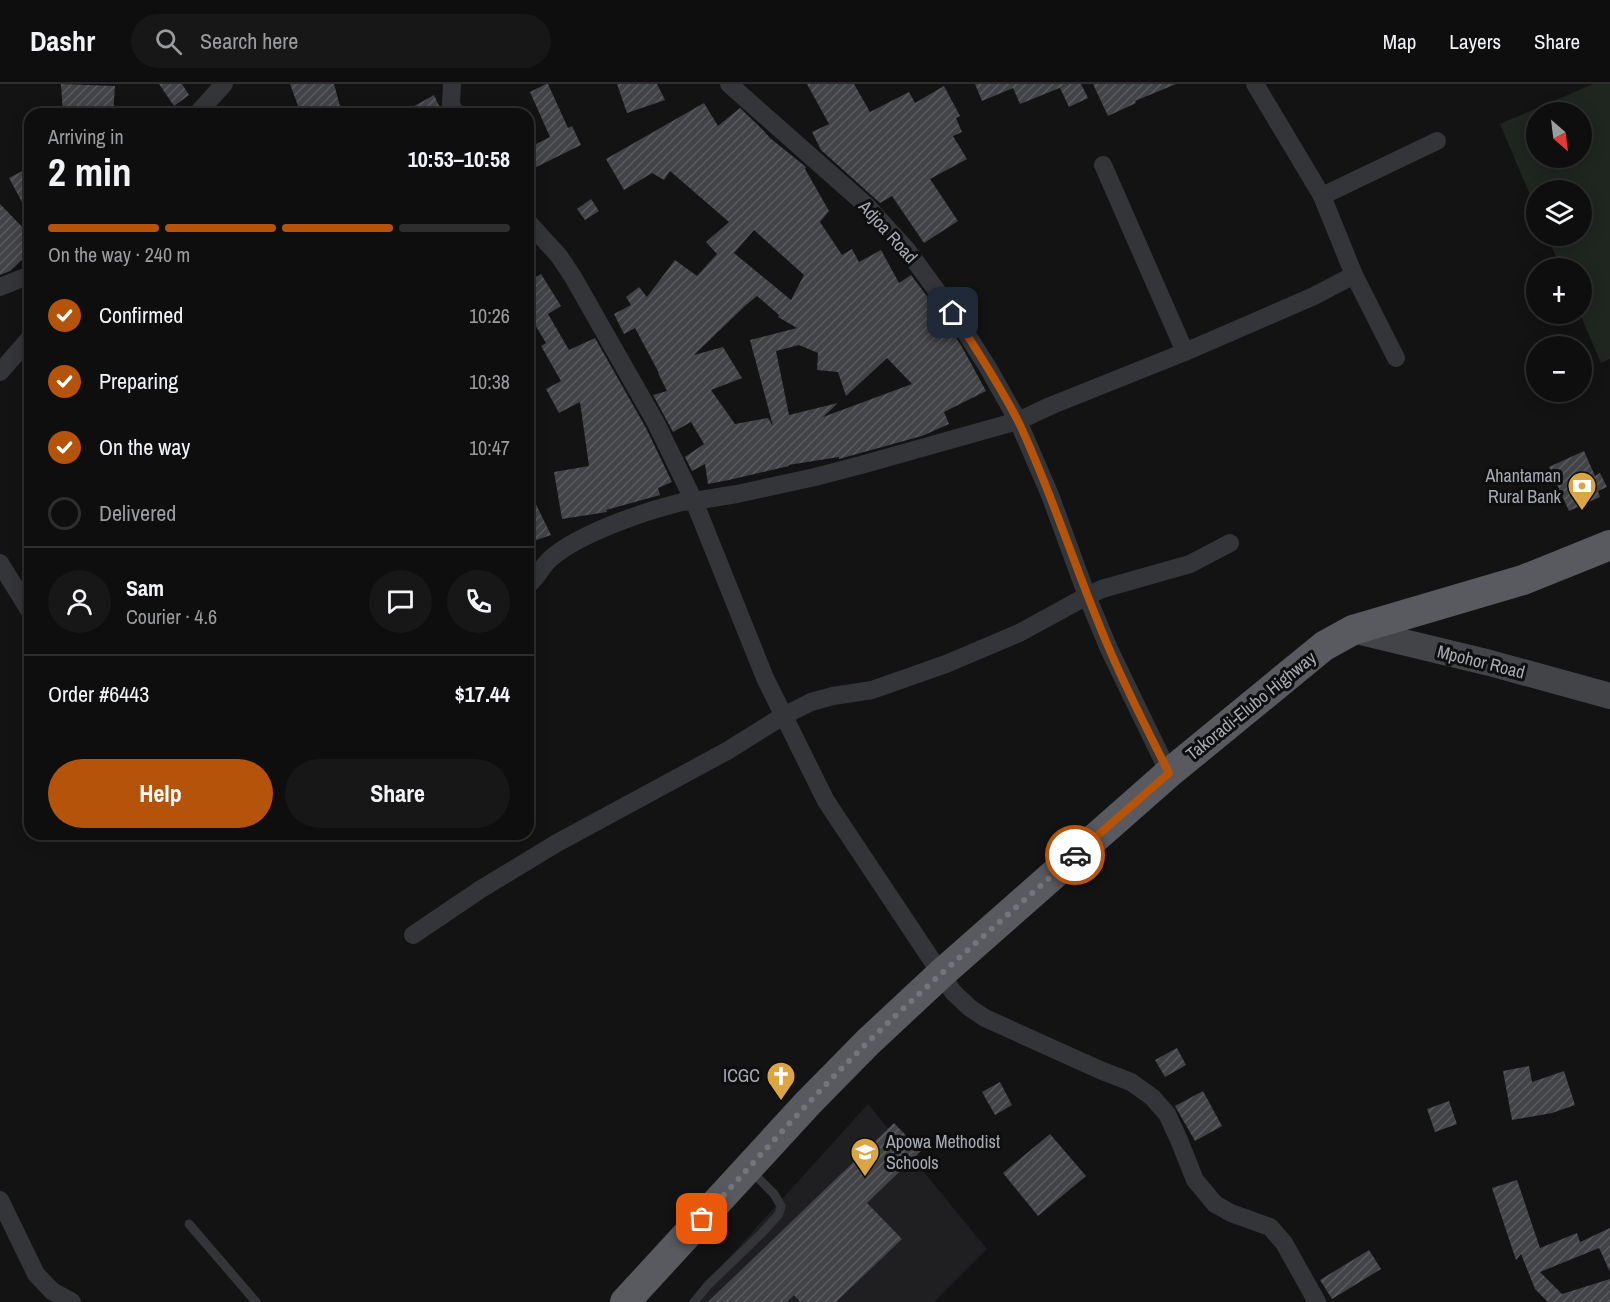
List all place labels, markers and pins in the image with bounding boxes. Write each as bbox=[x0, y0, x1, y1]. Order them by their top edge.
pin bbox=[927, 287, 978, 338]
place label: Ahantaman Rural Bank bbox=[1485, 463, 1562, 509]
bank icon: Ahantaman Rural Bank bbox=[1566, 470, 1598, 512]
church icon: ICGC bbox=[765, 1060, 797, 1102]
place label: ICGC bbox=[723, 1063, 760, 1088]
place label: Apowa Methodist Schools bbox=[885, 1129, 1000, 1175]
school or university icon: Apowa Methodist Schools bbox=[849, 1136, 881, 1178]
pin bbox=[676, 1193, 727, 1244]

